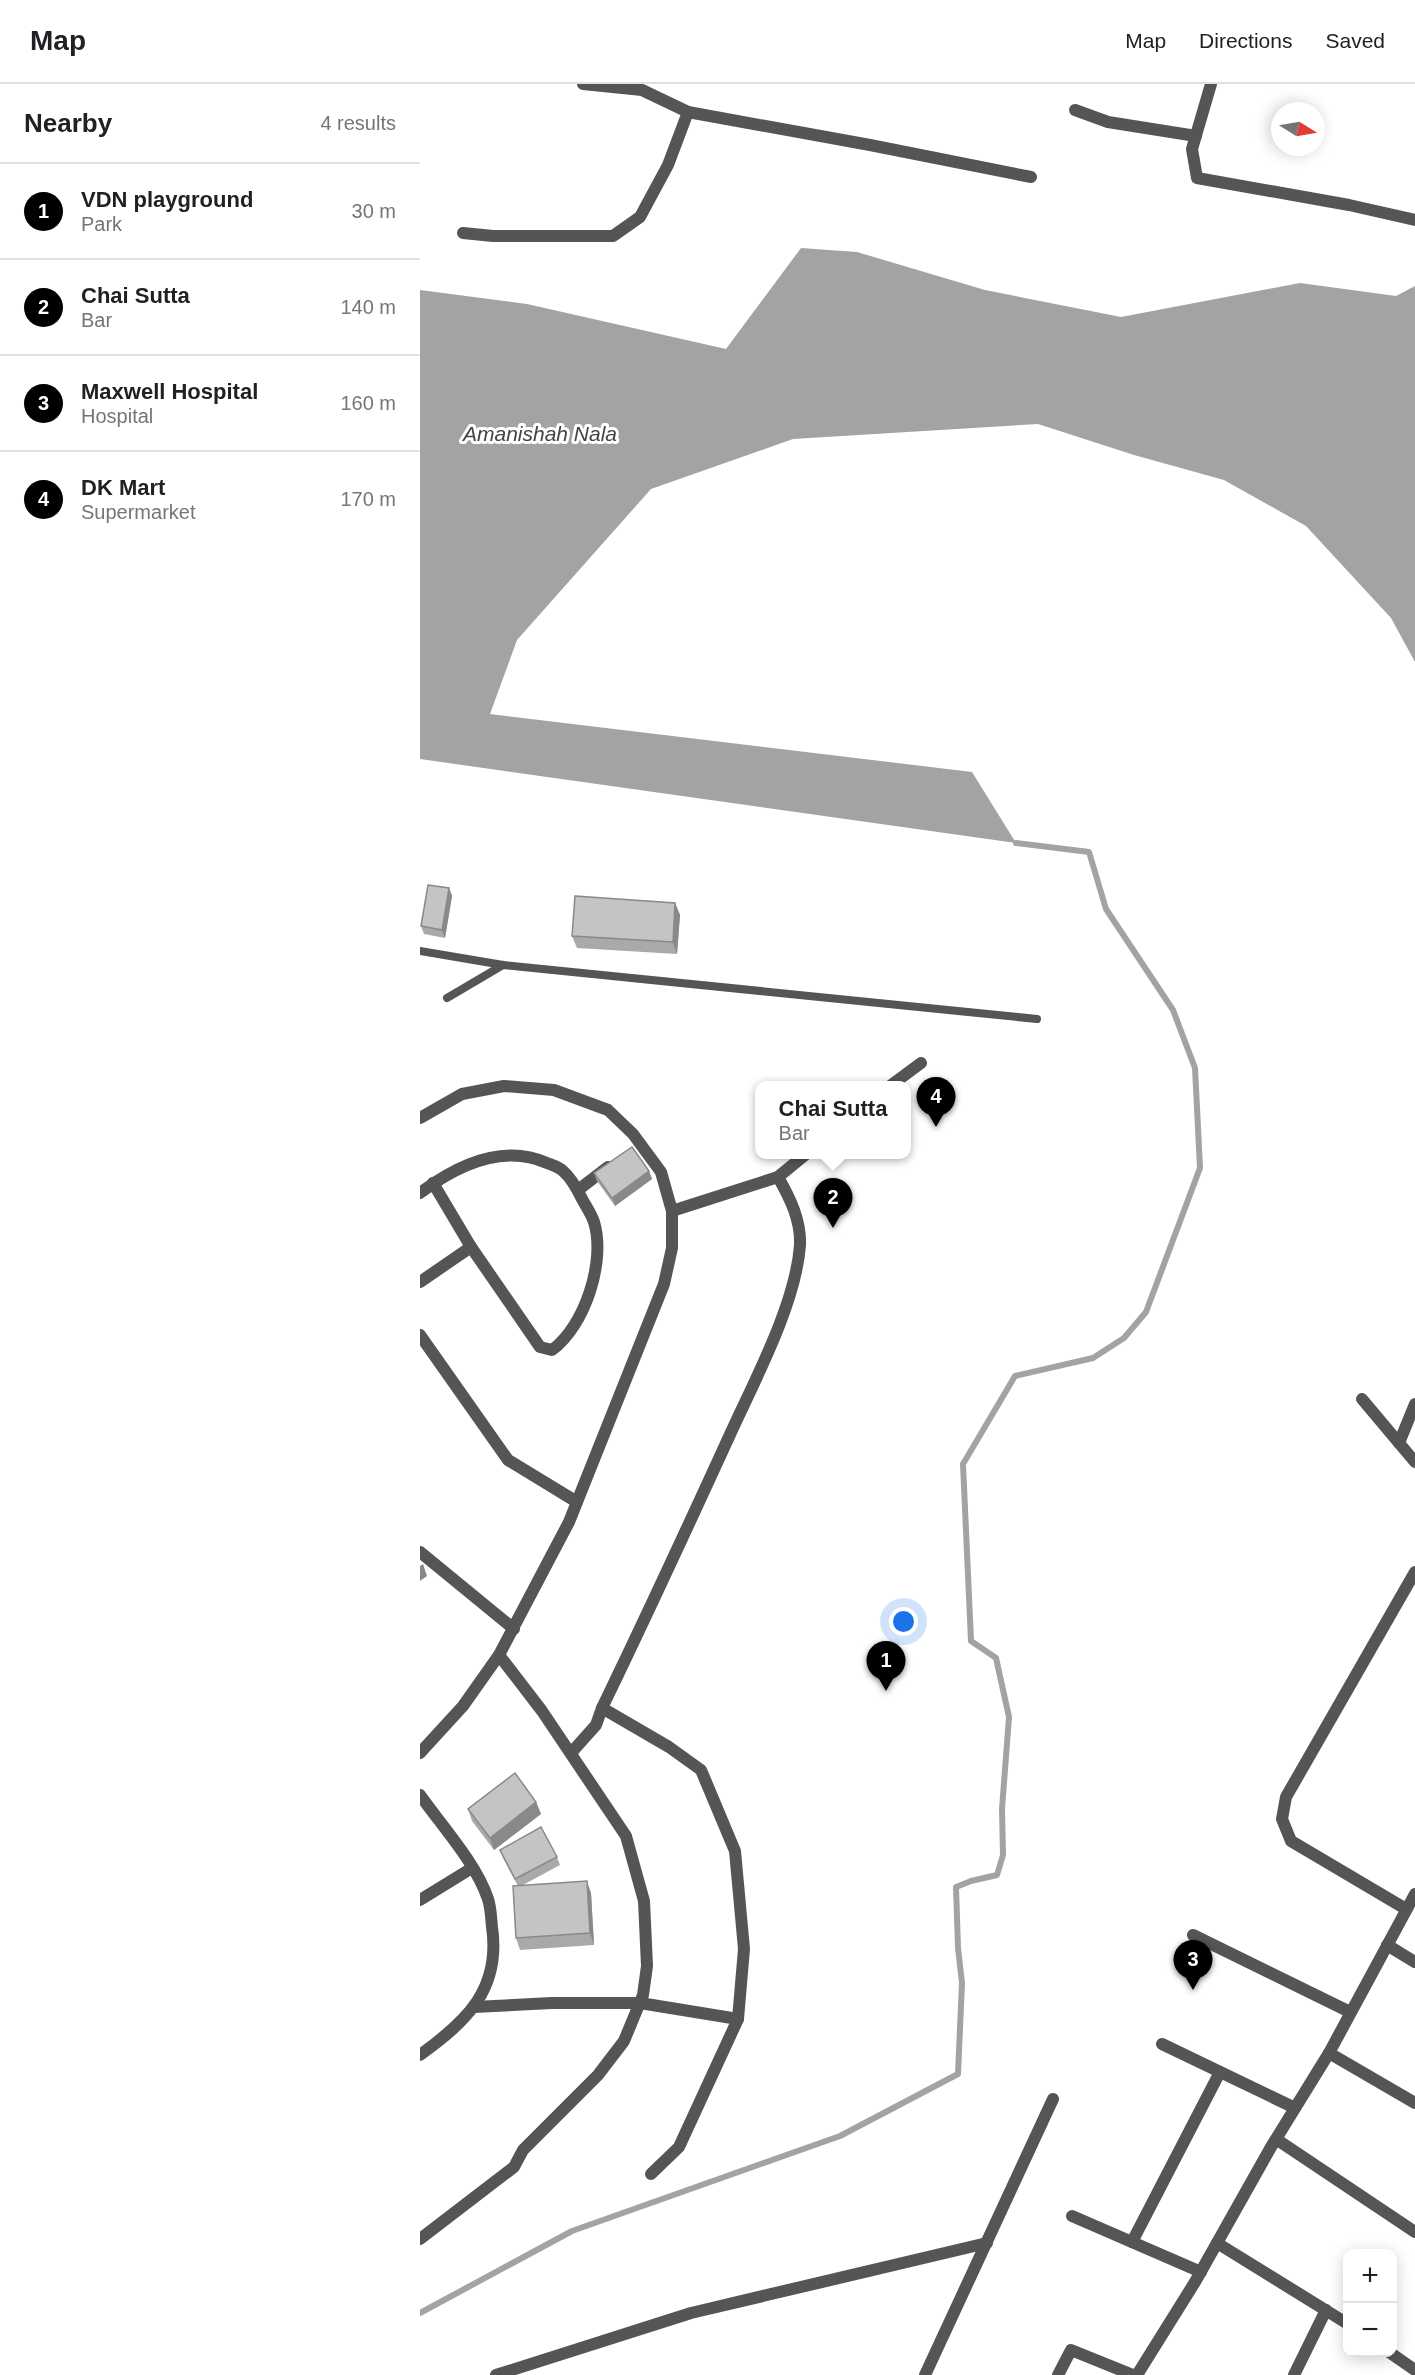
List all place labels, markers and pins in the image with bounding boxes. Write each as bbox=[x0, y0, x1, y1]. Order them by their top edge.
pin: 4 bbox=[916, 1078, 956, 1127]
pin: 2 bbox=[814, 1178, 852, 1228]
pin: 1 bbox=[866, 1642, 906, 1691]
pin: 3 bbox=[1174, 1940, 1212, 1990]

